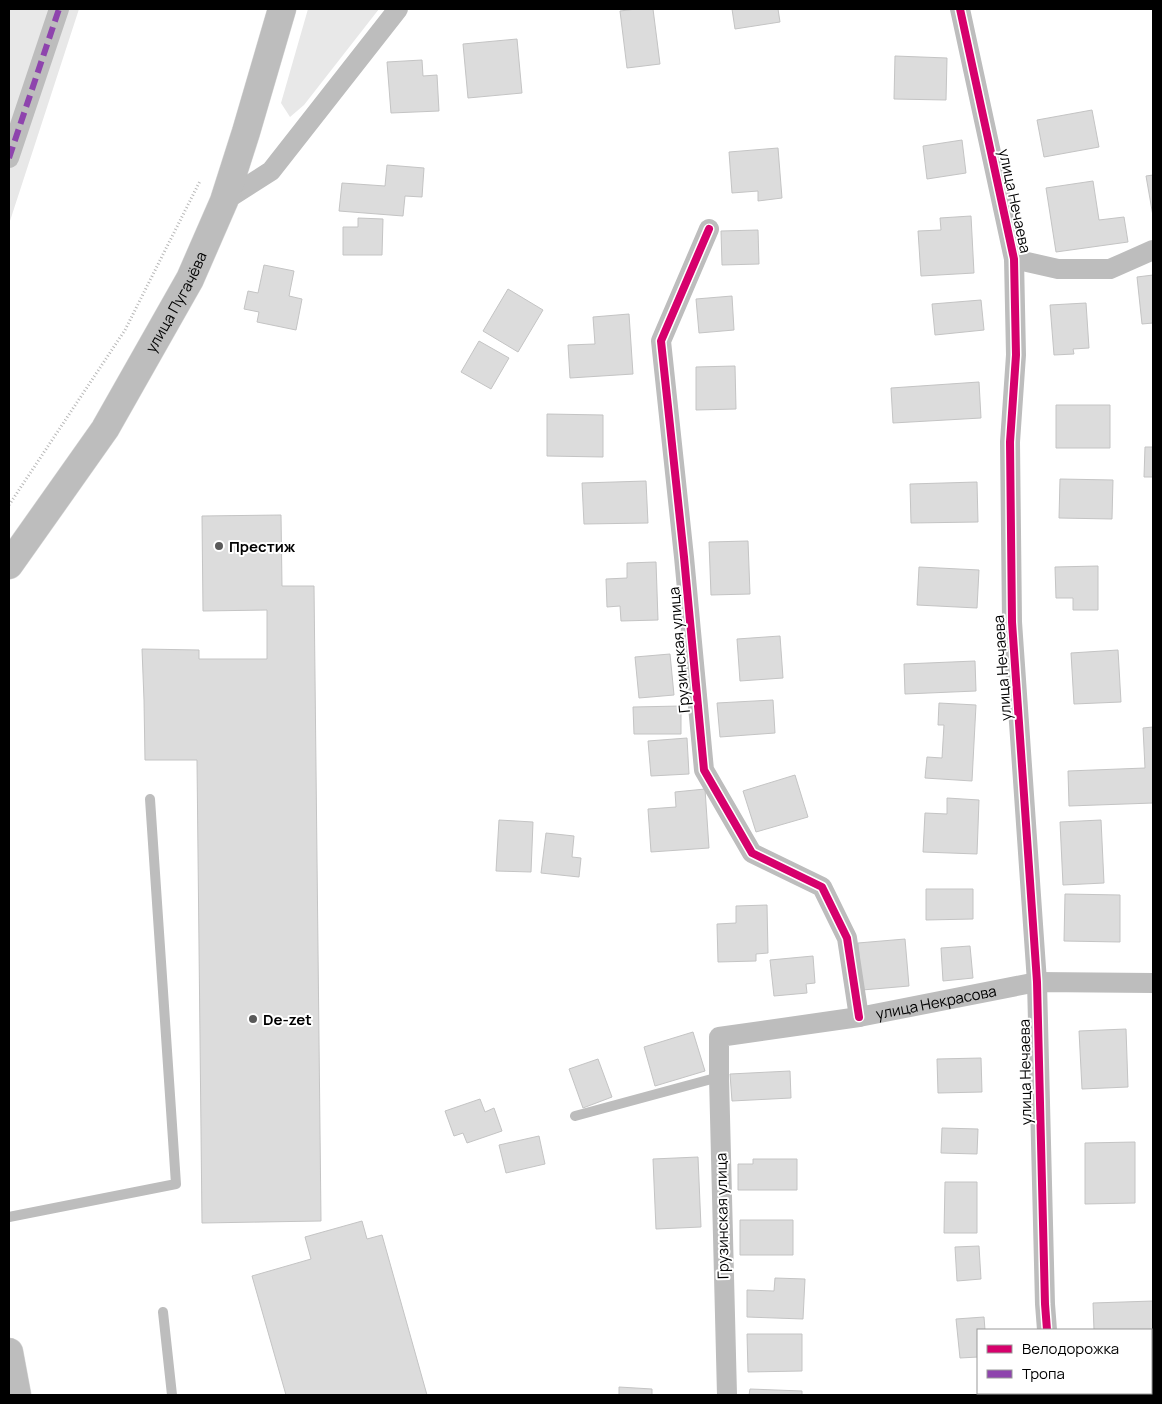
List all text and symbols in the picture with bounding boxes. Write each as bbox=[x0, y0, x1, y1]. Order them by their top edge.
street label: улица Нечаева bbox=[994, 147, 1036, 255]
street label: улица Пугачёва bbox=[140, 248, 211, 356]
place label: Престиж bbox=[229, 536, 296, 557]
marker: Престиж bbox=[213, 540, 225, 552]
street label: Грузинская улица bbox=[663, 586, 695, 714]
street label: улица Нечаева bbox=[988, 614, 1016, 722]
street label: улица Некрасова bbox=[874, 980, 998, 1024]
place label: De-zet bbox=[263, 1009, 312, 1030]
marker: De-zet bbox=[247, 1013, 259, 1025]
street label: улица Нечаева bbox=[1014, 1019, 1036, 1125]
street label: Грузинская улица bbox=[710, 1153, 734, 1279]
legend bbox=[977, 1329, 1152, 1394]
text: Велодорожка bbox=[1022, 1338, 1119, 1359]
text: Тропа bbox=[1022, 1363, 1065, 1384]

